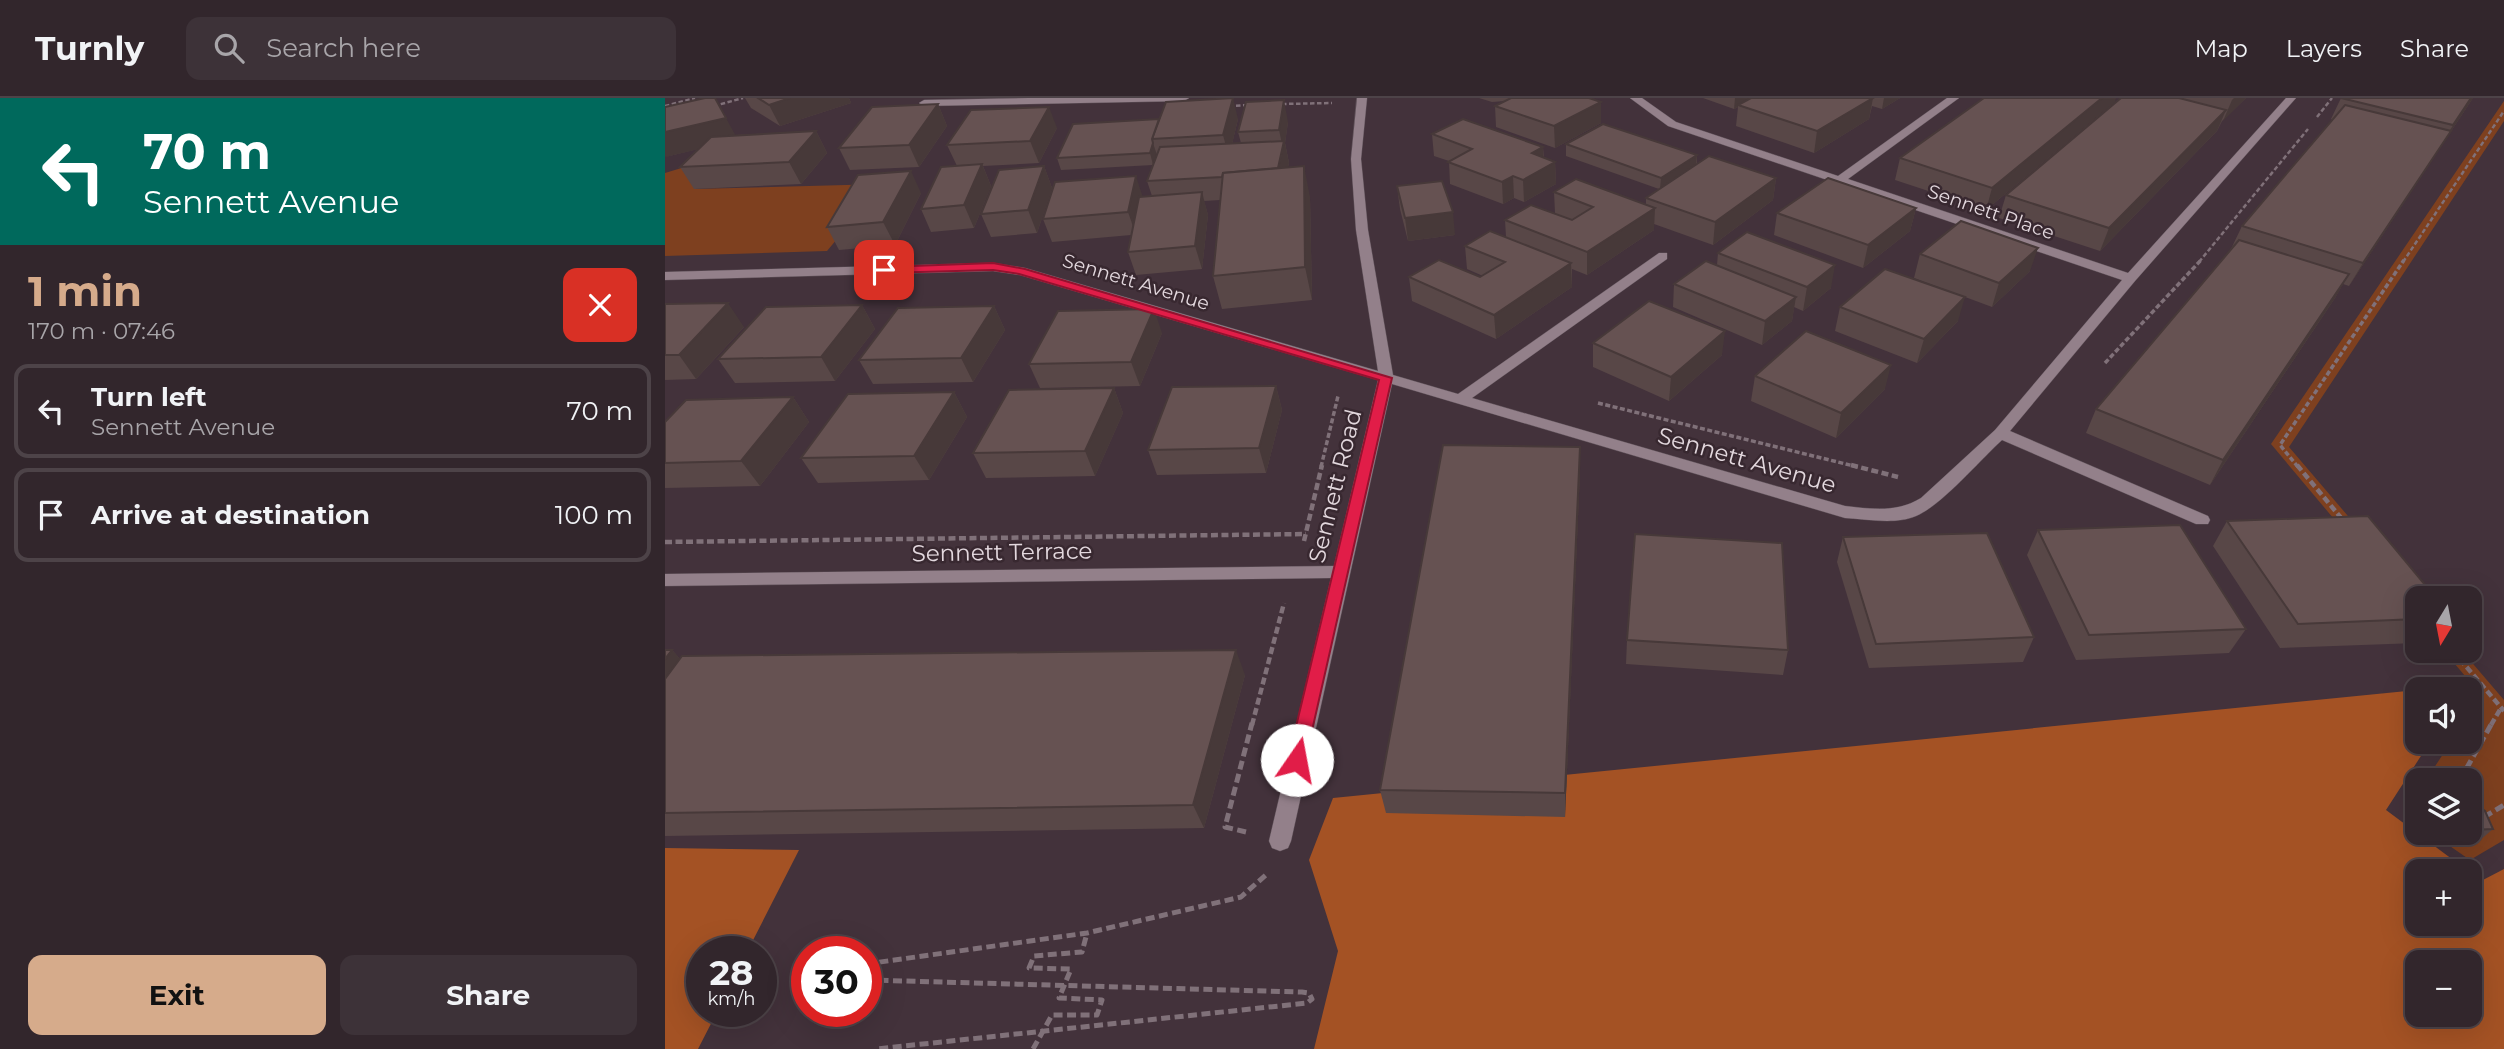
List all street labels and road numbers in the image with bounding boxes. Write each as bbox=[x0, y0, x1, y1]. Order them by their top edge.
street label: Sennett Place bbox=[1925, 180, 2057, 244]
street label: Sennett Avenue bbox=[1060, 249, 1212, 315]
street label: Sennett Road bbox=[1302, 406, 1368, 566]
street label: Sennett Avenue bbox=[1655, 421, 1839, 499]
street label: Sennett Terrace bbox=[911, 536, 1093, 568]

